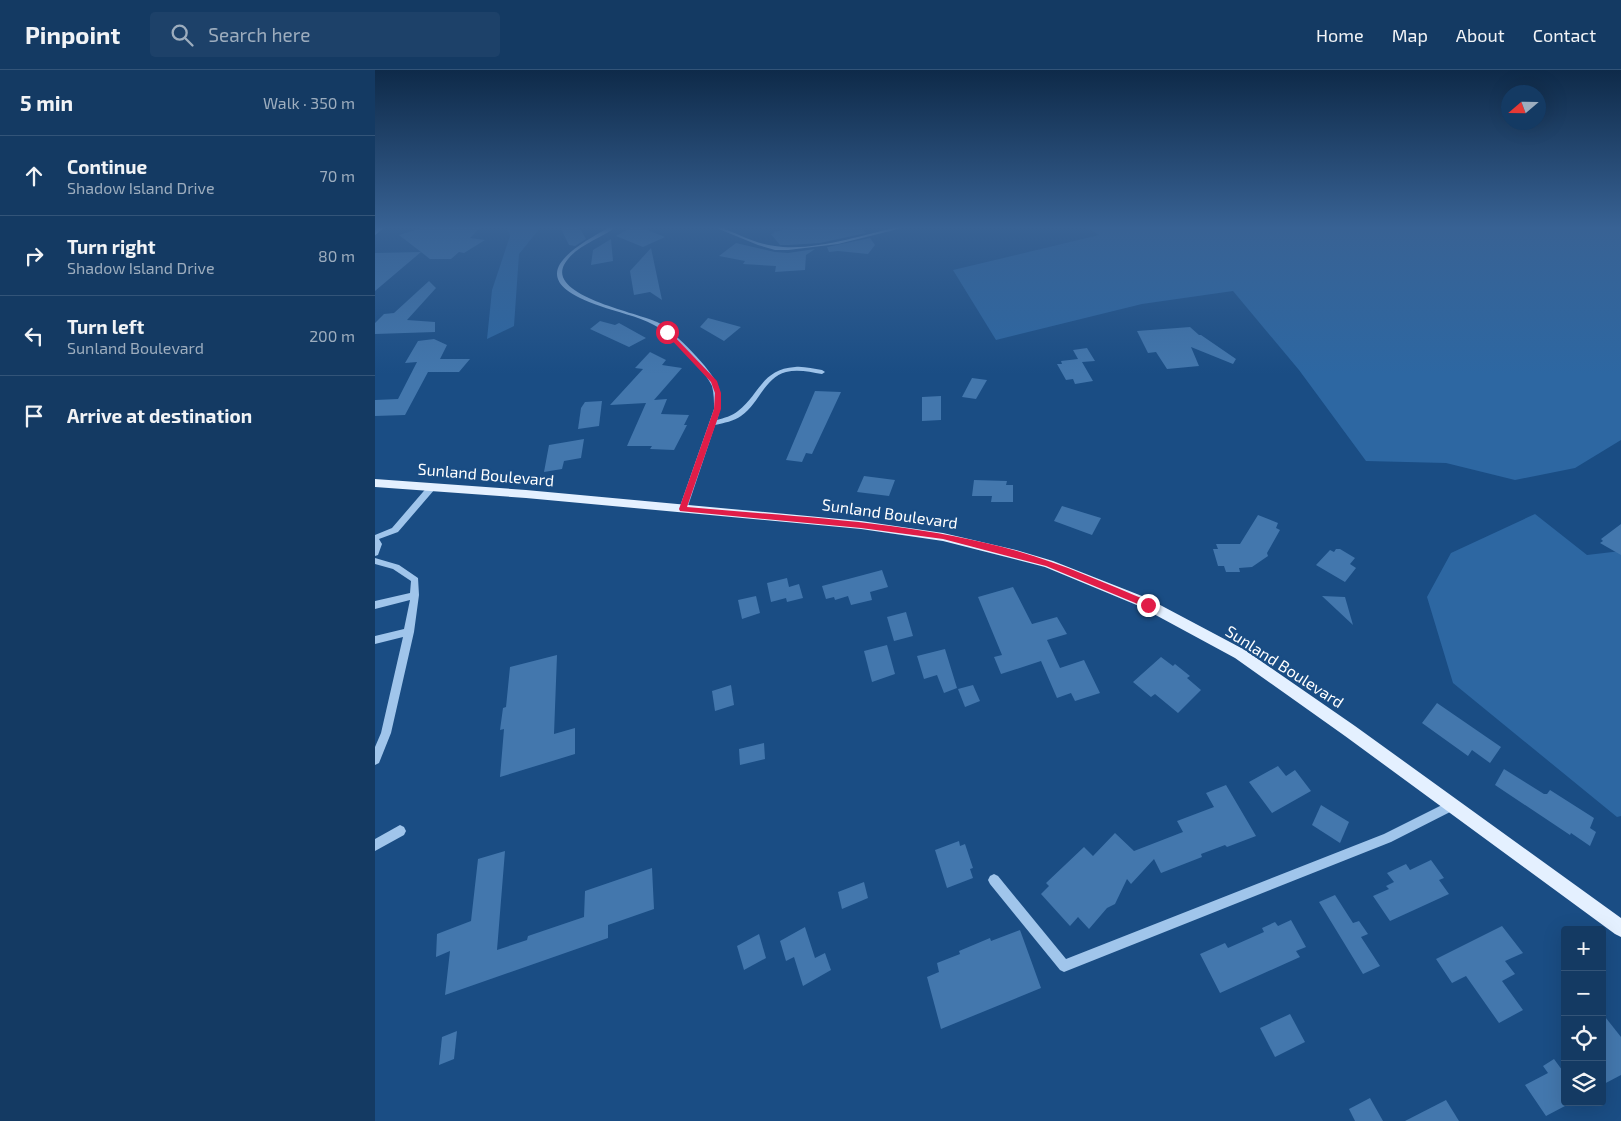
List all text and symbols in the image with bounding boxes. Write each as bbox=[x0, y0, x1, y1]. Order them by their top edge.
search box bbox=[150, 12, 500, 57]
text: Pinpoint bbox=[25, 20, 120, 49]
icon: search bbox=[168, 21, 196, 49]
text: Search here bbox=[208, 23, 310, 46]
text: Home bbox=[1316, 24, 1364, 46]
text: Map bbox=[1392, 24, 1428, 46]
text: About bbox=[1456, 24, 1505, 46]
text: Contact bbox=[1533, 24, 1596, 46]
north arrow bbox=[1501, 85, 1546, 130]
text: 5 min bbox=[20, 90, 73, 115]
text: Walk · 350 m bbox=[263, 93, 355, 112]
text: Continue bbox=[67, 155, 147, 178]
icon: ahead bbox=[20, 162, 48, 190]
text: 70 m bbox=[320, 166, 355, 185]
text: Shadow Island Drive bbox=[67, 178, 215, 197]
text: Turn right bbox=[67, 235, 155, 258]
icon: right bbox=[20, 242, 48, 270]
text: 80 m bbox=[318, 246, 355, 265]
text: Shadow Island Drive bbox=[67, 258, 215, 277]
text: Turn left bbox=[67, 315, 144, 338]
route start bbox=[656, 321, 679, 344]
icon: left bbox=[20, 322, 48, 350]
text: 200 m bbox=[309, 326, 355, 345]
text: Sunland Boulevard bbox=[67, 338, 204, 357]
icon: arrive bbox=[20, 402, 48, 430]
text: Arrive at destination bbox=[67, 404, 252, 427]
street label: Sunland Boulevard bbox=[417, 459, 555, 489]
street label: Sunland Boulevard bbox=[821, 494, 959, 532]
route end bbox=[1137, 594, 1160, 617]
street label: Sunland Boulevard bbox=[1222, 621, 1348, 711]
map controls bbox=[1561, 926, 1606, 1106]
button: + bbox=[1561, 926, 1606, 971]
button: − bbox=[1561, 971, 1606, 1016]
button: locate bbox=[1561, 1016, 1606, 1061]
button: layers bbox=[1561, 1061, 1606, 1106]

